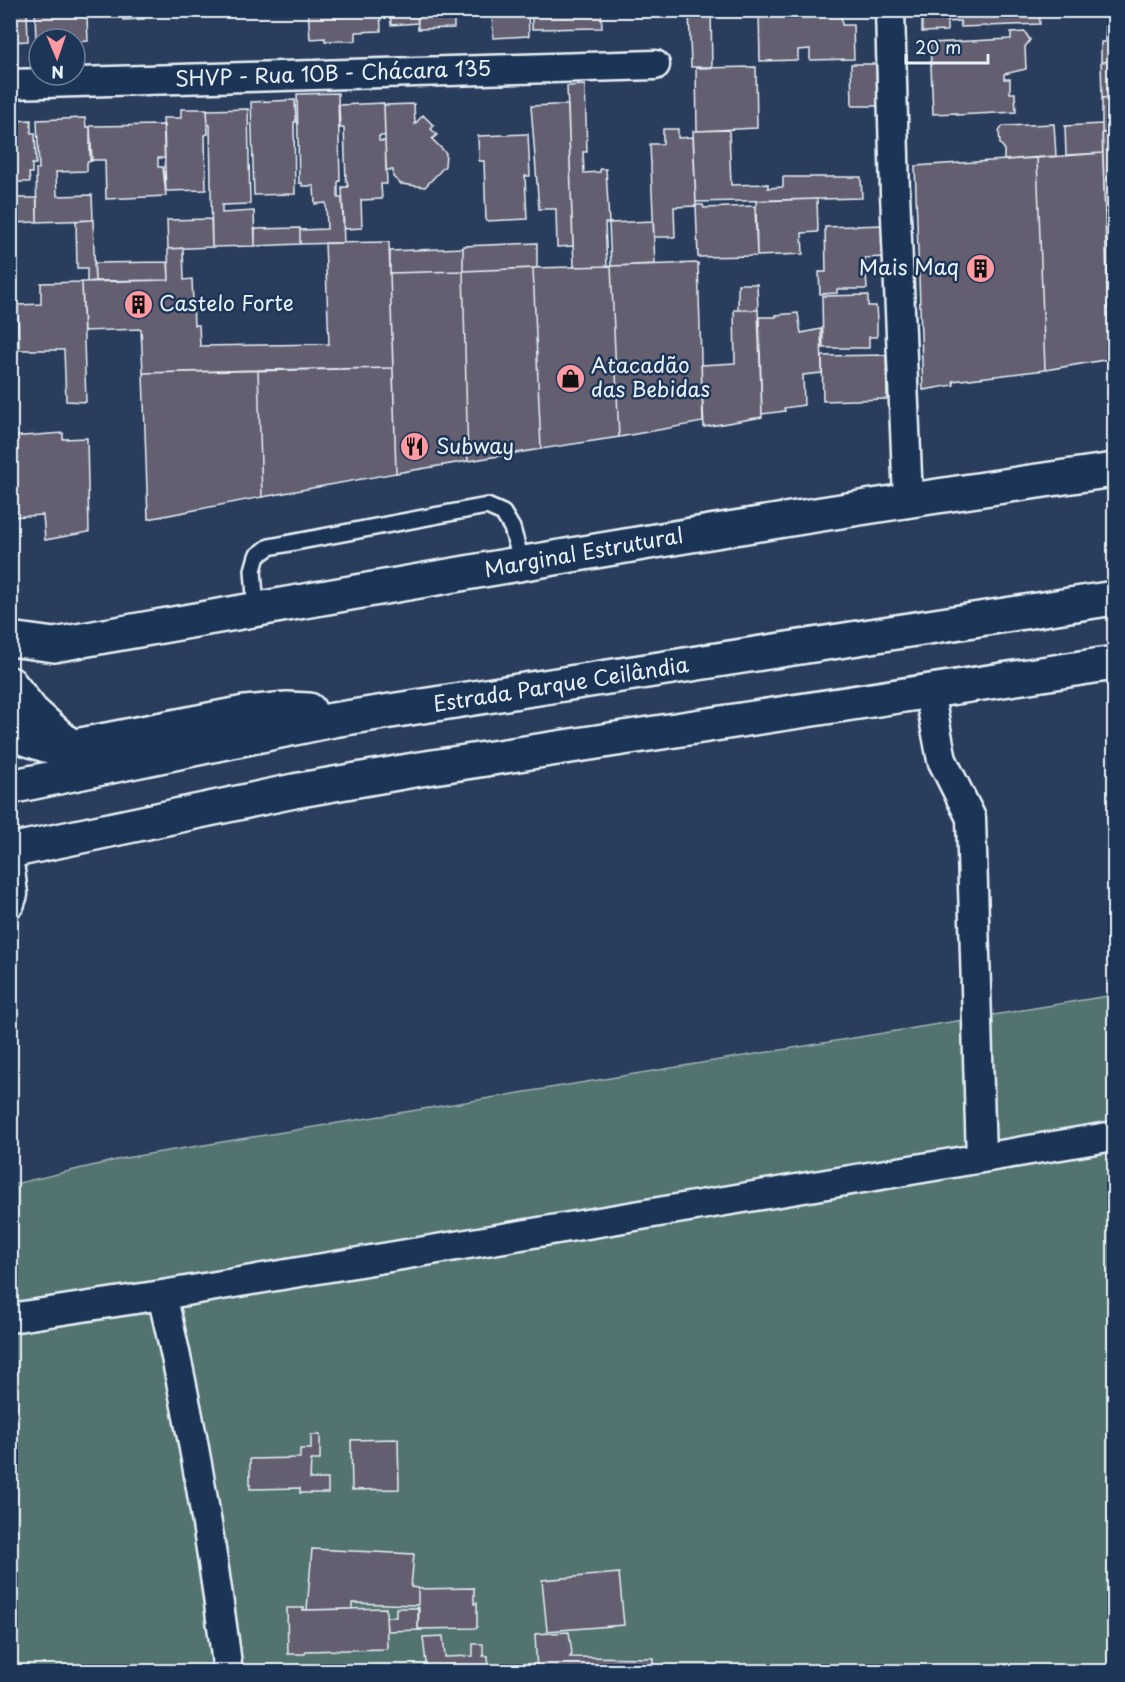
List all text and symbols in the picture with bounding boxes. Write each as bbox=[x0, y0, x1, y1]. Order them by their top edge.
north arrow bbox=[27, 27, 87, 87]
scale bar bbox=[906, 27, 988, 65]
text: 20 m bbox=[915, 33, 961, 60]
street label: SHVP - Rua 10B - Chácara 135 bbox=[174, 50, 492, 94]
text: N bbox=[51, 61, 64, 85]
place label: Mais Maq bbox=[859, 250, 959, 282]
building icon: Mais Maq bbox=[964, 252, 996, 284]
place label: Castelo Forte bbox=[159, 286, 294, 318]
building icon: Castelo Forte bbox=[122, 288, 154, 320]
place label: Atacadão das Bebidas bbox=[591, 348, 710, 404]
shop icon: Atacadão das Bebidas bbox=[554, 362, 586, 394]
place label: Subway bbox=[436, 429, 514, 461]
restaurant icon: Subway bbox=[399, 431, 431, 463]
street label: Marginal Estrutural bbox=[482, 518, 686, 584]
street label: Estrada Parque Ceilândia bbox=[431, 647, 691, 719]

